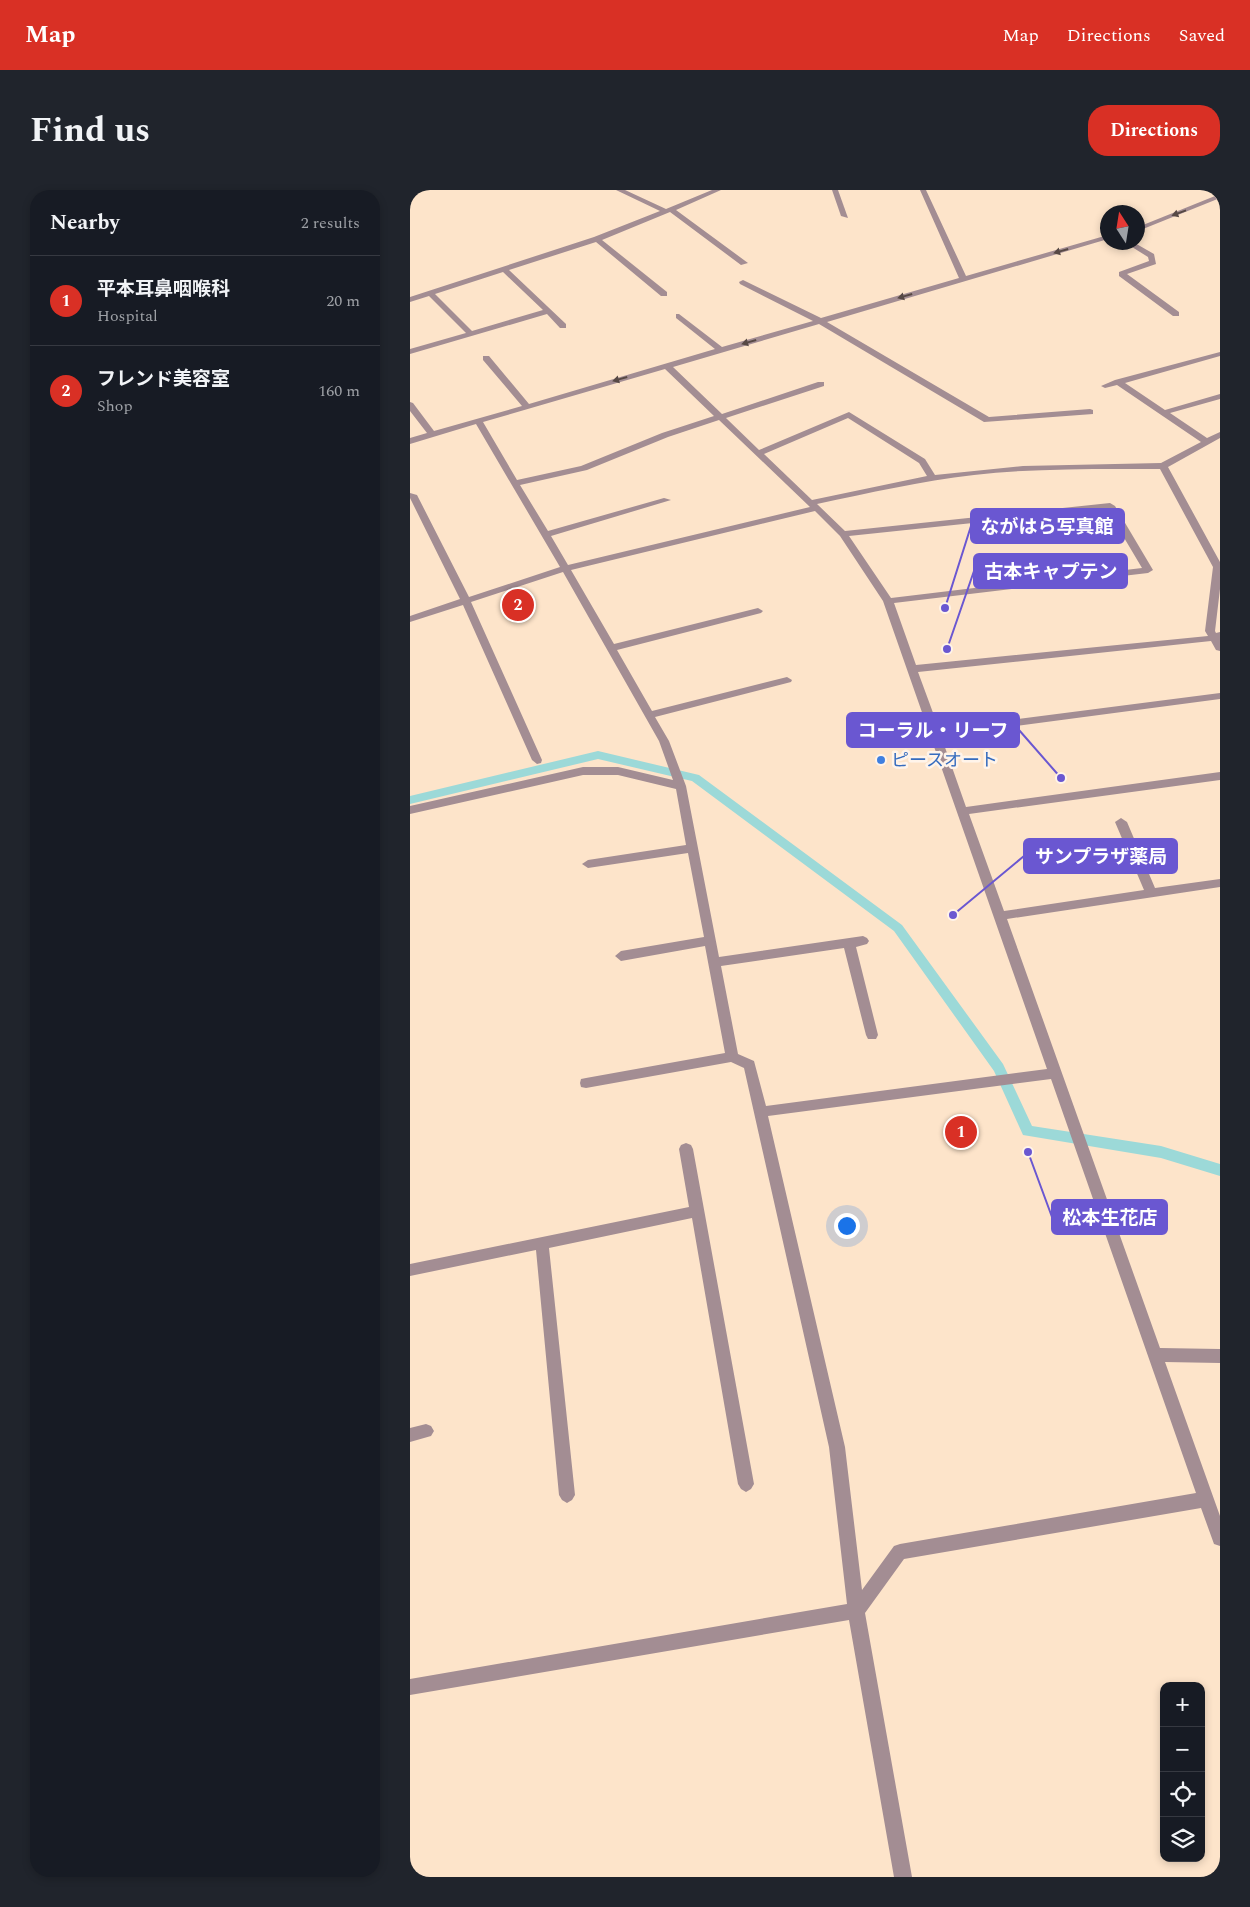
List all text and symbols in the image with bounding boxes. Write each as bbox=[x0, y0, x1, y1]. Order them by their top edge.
text: Map bbox=[25, 17, 75, 53]
text: Map bbox=[1003, 22, 1039, 49]
text: Directions bbox=[1067, 22, 1151, 49]
text: Saved bbox=[1179, 22, 1225, 49]
text: Find us bbox=[30, 104, 150, 157]
button: Directions bbox=[1088, 105, 1220, 156]
north arrow bbox=[1100, 205, 1145, 250]
text: Nearby bbox=[50, 207, 120, 239]
one-way arrow bbox=[1171, 209, 1186, 217]
text: 2 results bbox=[301, 211, 360, 235]
one-way arrow bbox=[1053, 247, 1068, 255]
text: 平本耳鼻咽喉科 bbox=[97, 275, 230, 304]
text: 1 bbox=[62, 289, 70, 313]
text: 20 m bbox=[326, 289, 360, 313]
one-way arrow bbox=[897, 293, 912, 301]
text: Hospital bbox=[97, 304, 158, 328]
one-way arrow bbox=[741, 338, 756, 346]
text: フレンド美容室 bbox=[97, 365, 230, 394]
one-way arrow bbox=[613, 376, 628, 384]
text: 2 bbox=[62, 379, 70, 403]
text: 160 m bbox=[318, 379, 360, 403]
text: Shop bbox=[97, 394, 133, 418]
callout: ながはら写真館 bbox=[971, 509, 1124, 543]
text: ながはら写真館 bbox=[980, 513, 1114, 542]
callout: 古本キャプテン bbox=[974, 554, 1127, 588]
text: 古本キャプテン bbox=[984, 558, 1118, 587]
pin: 2 bbox=[502, 586, 534, 624]
callout: コーラル・リーフ bbox=[847, 713, 1019, 747]
text: コーラル・リーフ bbox=[858, 717, 1008, 746]
place label: ピースオート bbox=[891, 747, 998, 774]
marker: ピースオート bbox=[875, 754, 887, 766]
callout: サンプラザ薬局 bbox=[1024, 839, 1177, 873]
text: サンプラザ薬局 bbox=[1035, 843, 1167, 872]
pin: 1 bbox=[945, 1113, 977, 1151]
callout: 松本生花店 bbox=[1052, 1200, 1167, 1234]
text: 松本生花店 bbox=[1062, 1204, 1158, 1233]
your location bbox=[834, 1213, 860, 1239]
map controls bbox=[1160, 1682, 1205, 1862]
button: + bbox=[1160, 1682, 1205, 1727]
button: − bbox=[1160, 1727, 1205, 1772]
button: locate bbox=[1160, 1772, 1205, 1817]
button: layers bbox=[1160, 1817, 1205, 1862]

